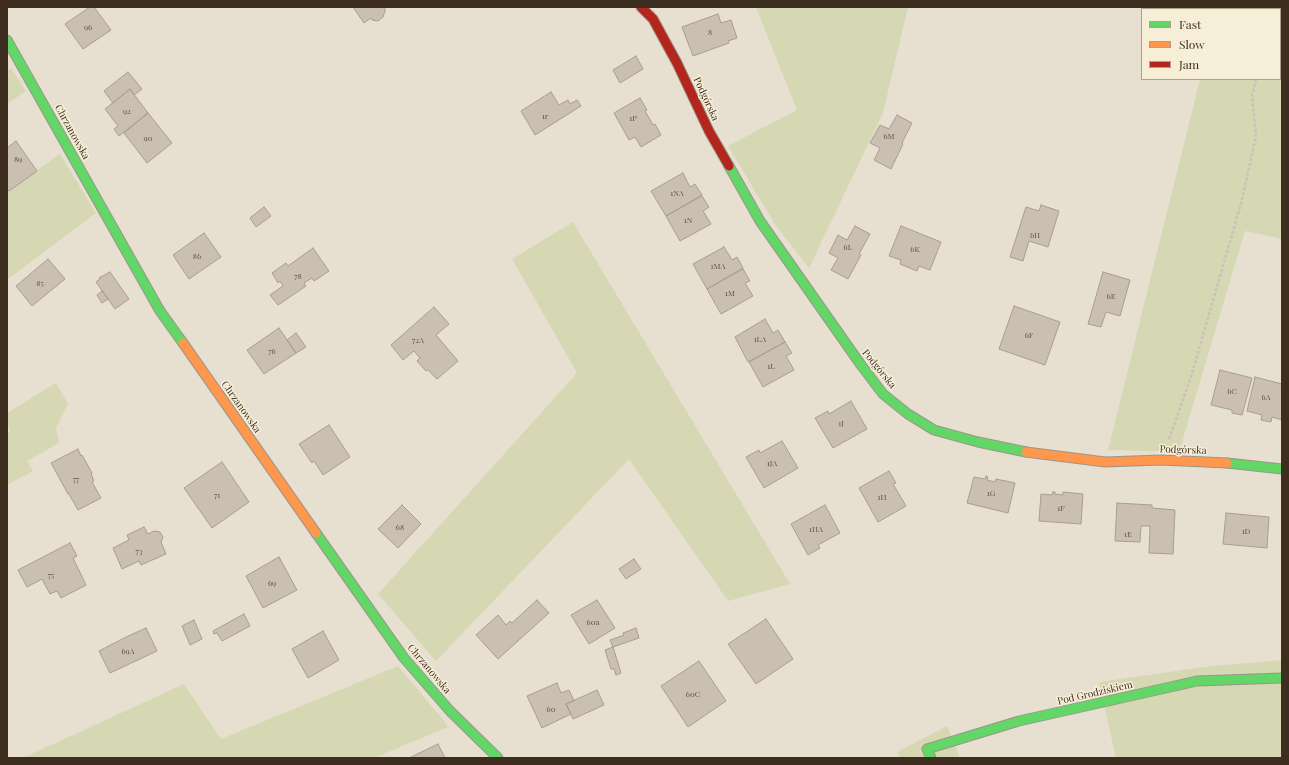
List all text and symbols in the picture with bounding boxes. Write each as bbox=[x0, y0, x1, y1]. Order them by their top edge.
legend bbox=[1141, 8, 1281, 80]
text: Fast bbox=[1179, 16, 1201, 32]
house number: 96 bbox=[84, 22, 92, 32]
house number: 8 bbox=[708, 27, 712, 37]
text: Slow bbox=[1179, 36, 1205, 52]
text: Jam bbox=[1179, 56, 1199, 72]
street label: Podgórska bbox=[691, 75, 721, 123]
street label: Chrzanowska bbox=[52, 102, 92, 162]
house number: 92 bbox=[123, 106, 131, 116]
house number: 1r bbox=[542, 111, 548, 121]
house number: 1P bbox=[629, 113, 637, 123]
house number: 6M bbox=[883, 131, 895, 141]
house number: 90 bbox=[144, 133, 152, 143]
house number: 89 bbox=[14, 154, 22, 164]
house number: 1NA bbox=[670, 188, 684, 198]
house number: 1N bbox=[684, 215, 692, 225]
house number: 6H bbox=[1030, 230, 1040, 240]
house number: 6L bbox=[844, 242, 852, 252]
house number: 6K bbox=[910, 244, 920, 254]
house number: 86 bbox=[193, 251, 201, 261]
house number: 1MA bbox=[711, 261, 725, 271]
house number: 78 bbox=[294, 271, 302, 281]
house number: 85 bbox=[36, 278, 44, 288]
house number: 1M bbox=[725, 288, 735, 298]
house number: 6E bbox=[1106, 291, 1116, 301]
house number: 6F bbox=[1025, 330, 1033, 340]
house number: 1LA bbox=[754, 334, 766, 344]
house number: 72A bbox=[412, 335, 424, 345]
house number: 76 bbox=[268, 346, 276, 356]
street label: Podgórska bbox=[860, 347, 898, 391]
house number: 1L bbox=[767, 361, 775, 371]
street label: Chrzanowska bbox=[219, 379, 263, 435]
house number: 6C bbox=[1227, 386, 1237, 396]
house number: 6A bbox=[1261, 392, 1271, 402]
house number: 1J bbox=[838, 418, 844, 428]
street label: Podgórska bbox=[1159, 443, 1207, 457]
house number: 1JA bbox=[767, 458, 777, 468]
house number: 77 bbox=[73, 474, 79, 484]
house number: 1G bbox=[987, 488, 995, 498]
house number: 71 bbox=[214, 490, 220, 500]
house number: 1H bbox=[877, 492, 887, 502]
house number: 1F bbox=[1057, 503, 1065, 513]
house number: 68 bbox=[396, 522, 404, 532]
house number: 1HA bbox=[809, 524, 823, 534]
house number: 1D bbox=[1242, 526, 1250, 536]
house number: 1E bbox=[1124, 529, 1132, 539]
house number: 73 bbox=[136, 546, 142, 556]
house number: 75 bbox=[48, 570, 54, 580]
house number: 69 bbox=[268, 578, 276, 588]
house number: 60a bbox=[587, 617, 599, 627]
street label: Chrzanowska bbox=[405, 642, 453, 696]
house number: 69A bbox=[121, 646, 135, 656]
street label: Pod Grodziskiem bbox=[1056, 679, 1134, 707]
house number: 60C bbox=[686, 689, 700, 699]
house number: 60 bbox=[547, 704, 555, 714]

